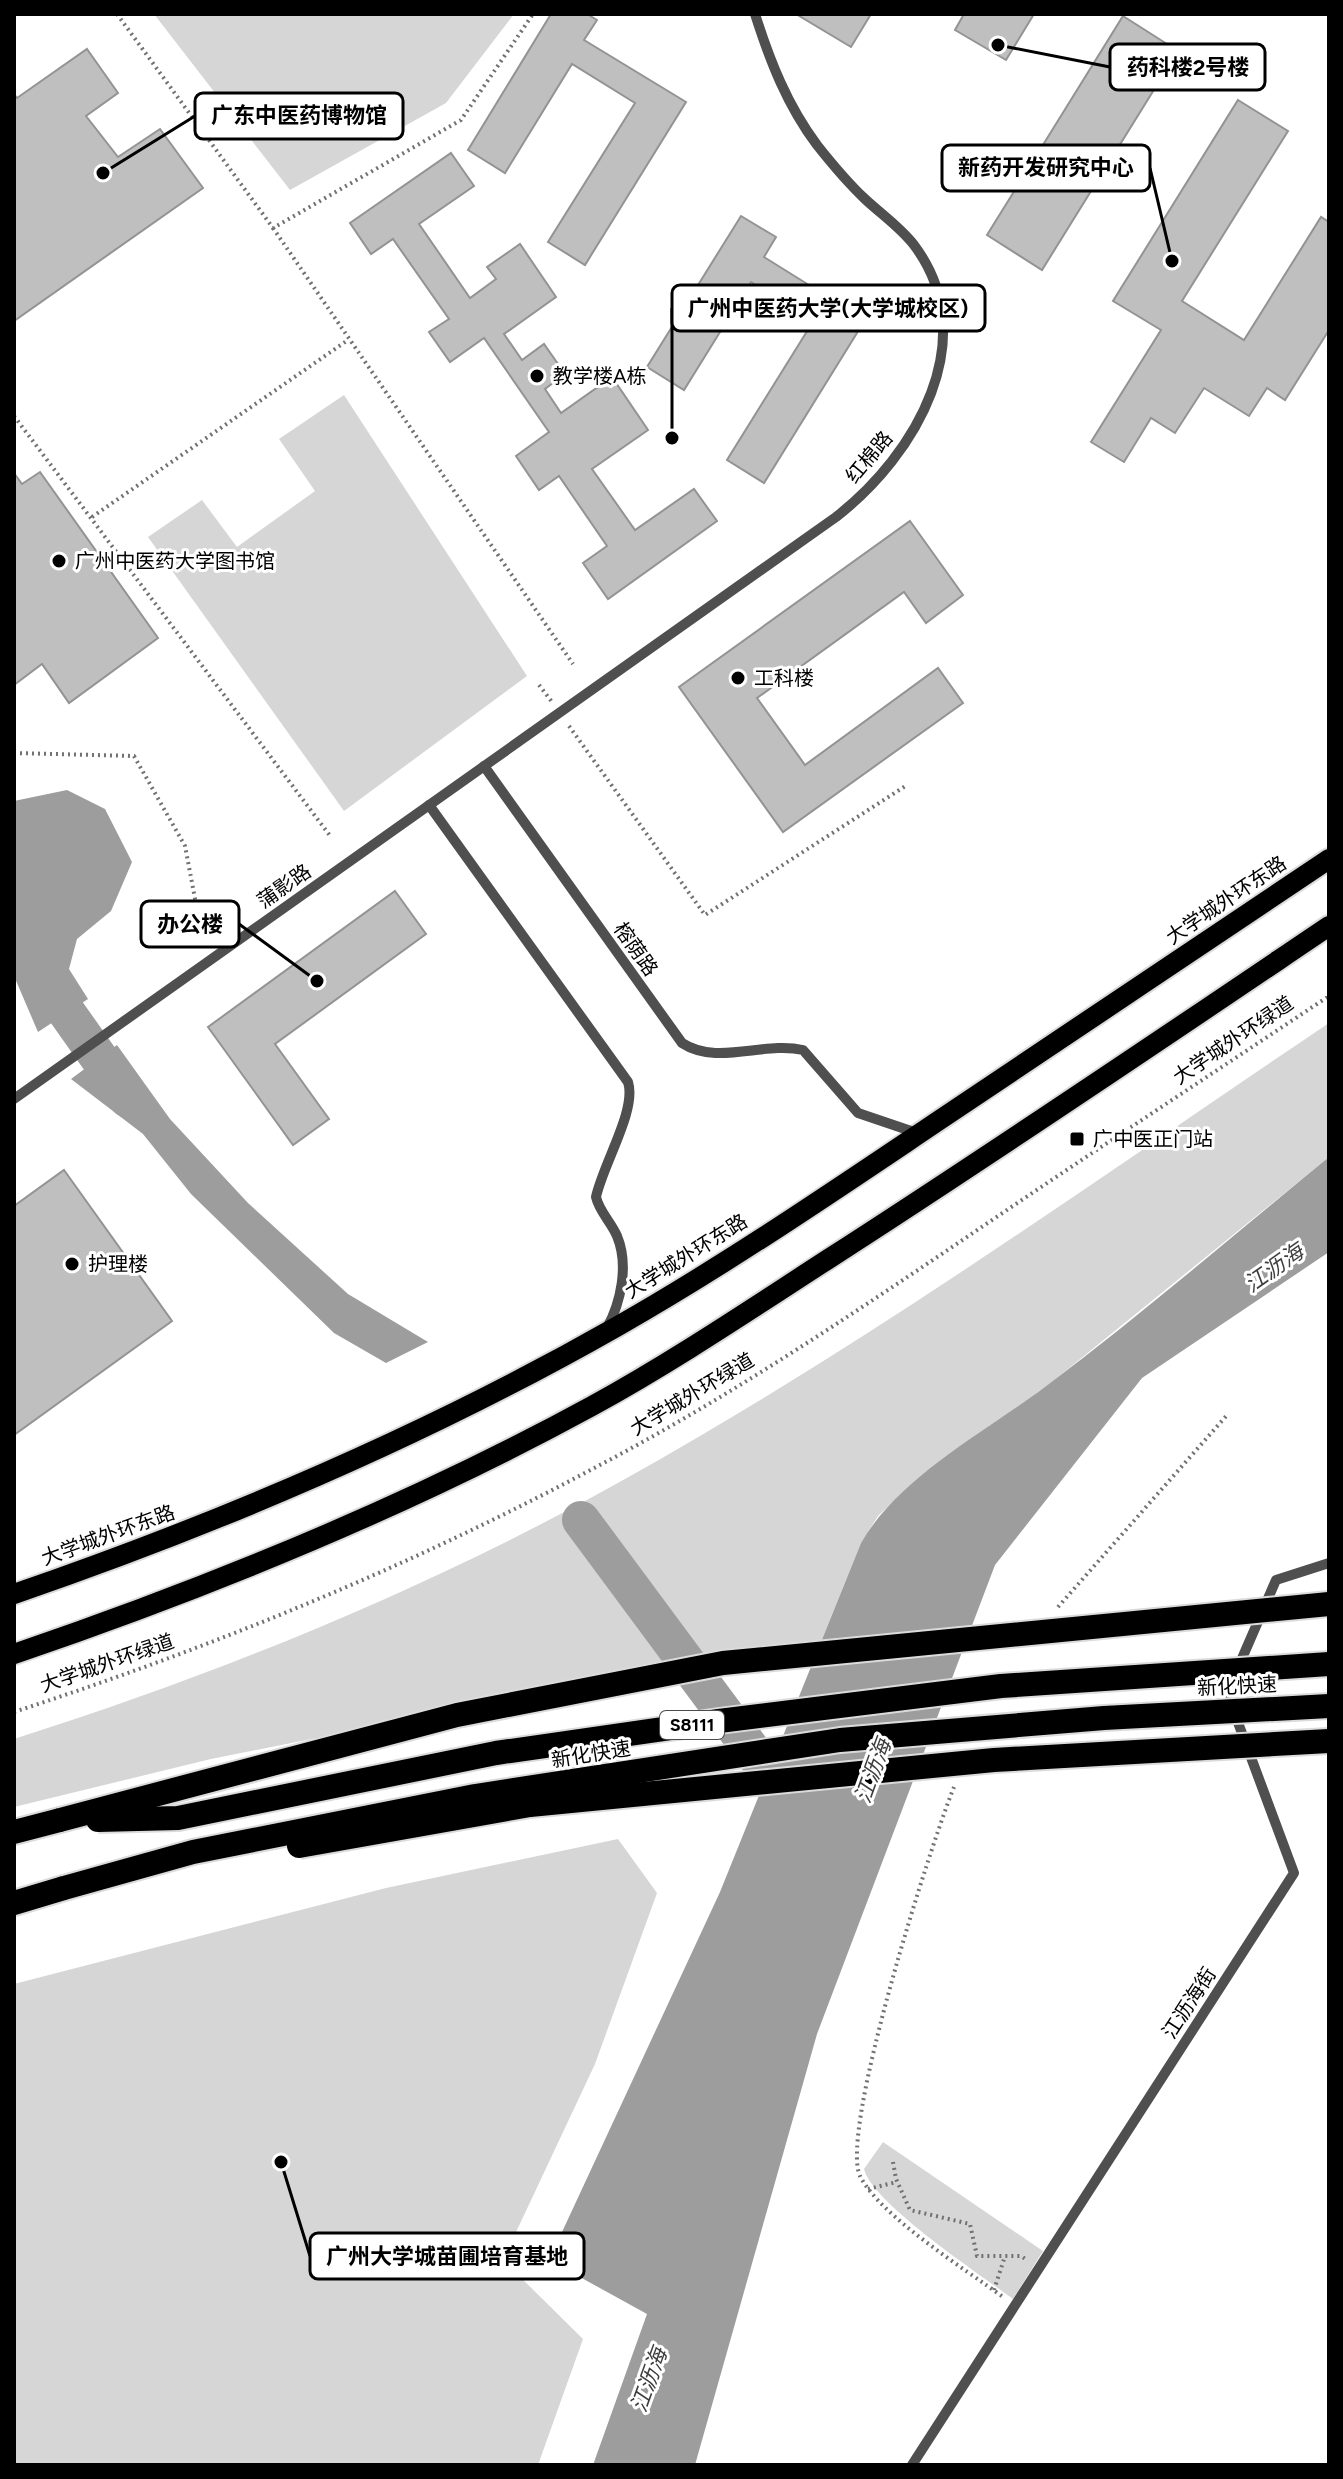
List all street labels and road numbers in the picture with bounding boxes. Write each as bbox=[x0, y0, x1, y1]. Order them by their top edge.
street label: 红棉路 bbox=[841, 426, 897, 488]
street label: 大学城外环东路 bbox=[1161, 851, 1291, 949]
street label: 蒲影路 bbox=[253, 859, 315, 913]
street label: 榕荫路 bbox=[609, 918, 663, 980]
street label: 大学城外环绿道 bbox=[1168, 991, 1298, 1089]
street label: 大学城外环东路 bbox=[620, 1209, 752, 1303]
street label: 大学城外环绿道 bbox=[626, 1348, 758, 1440]
street label: 大学城外环东路 bbox=[38, 1500, 178, 1570]
street label: 大学城外环绿道 bbox=[37, 1629, 177, 1697]
street label: 新化快速 bbox=[1196, 1672, 1278, 1700]
road number: S8111 bbox=[660, 1711, 724, 1739]
street label: 新化快速 bbox=[550, 1736, 632, 1772]
street label: 江沥海街 bbox=[1157, 1963, 1221, 2043]

